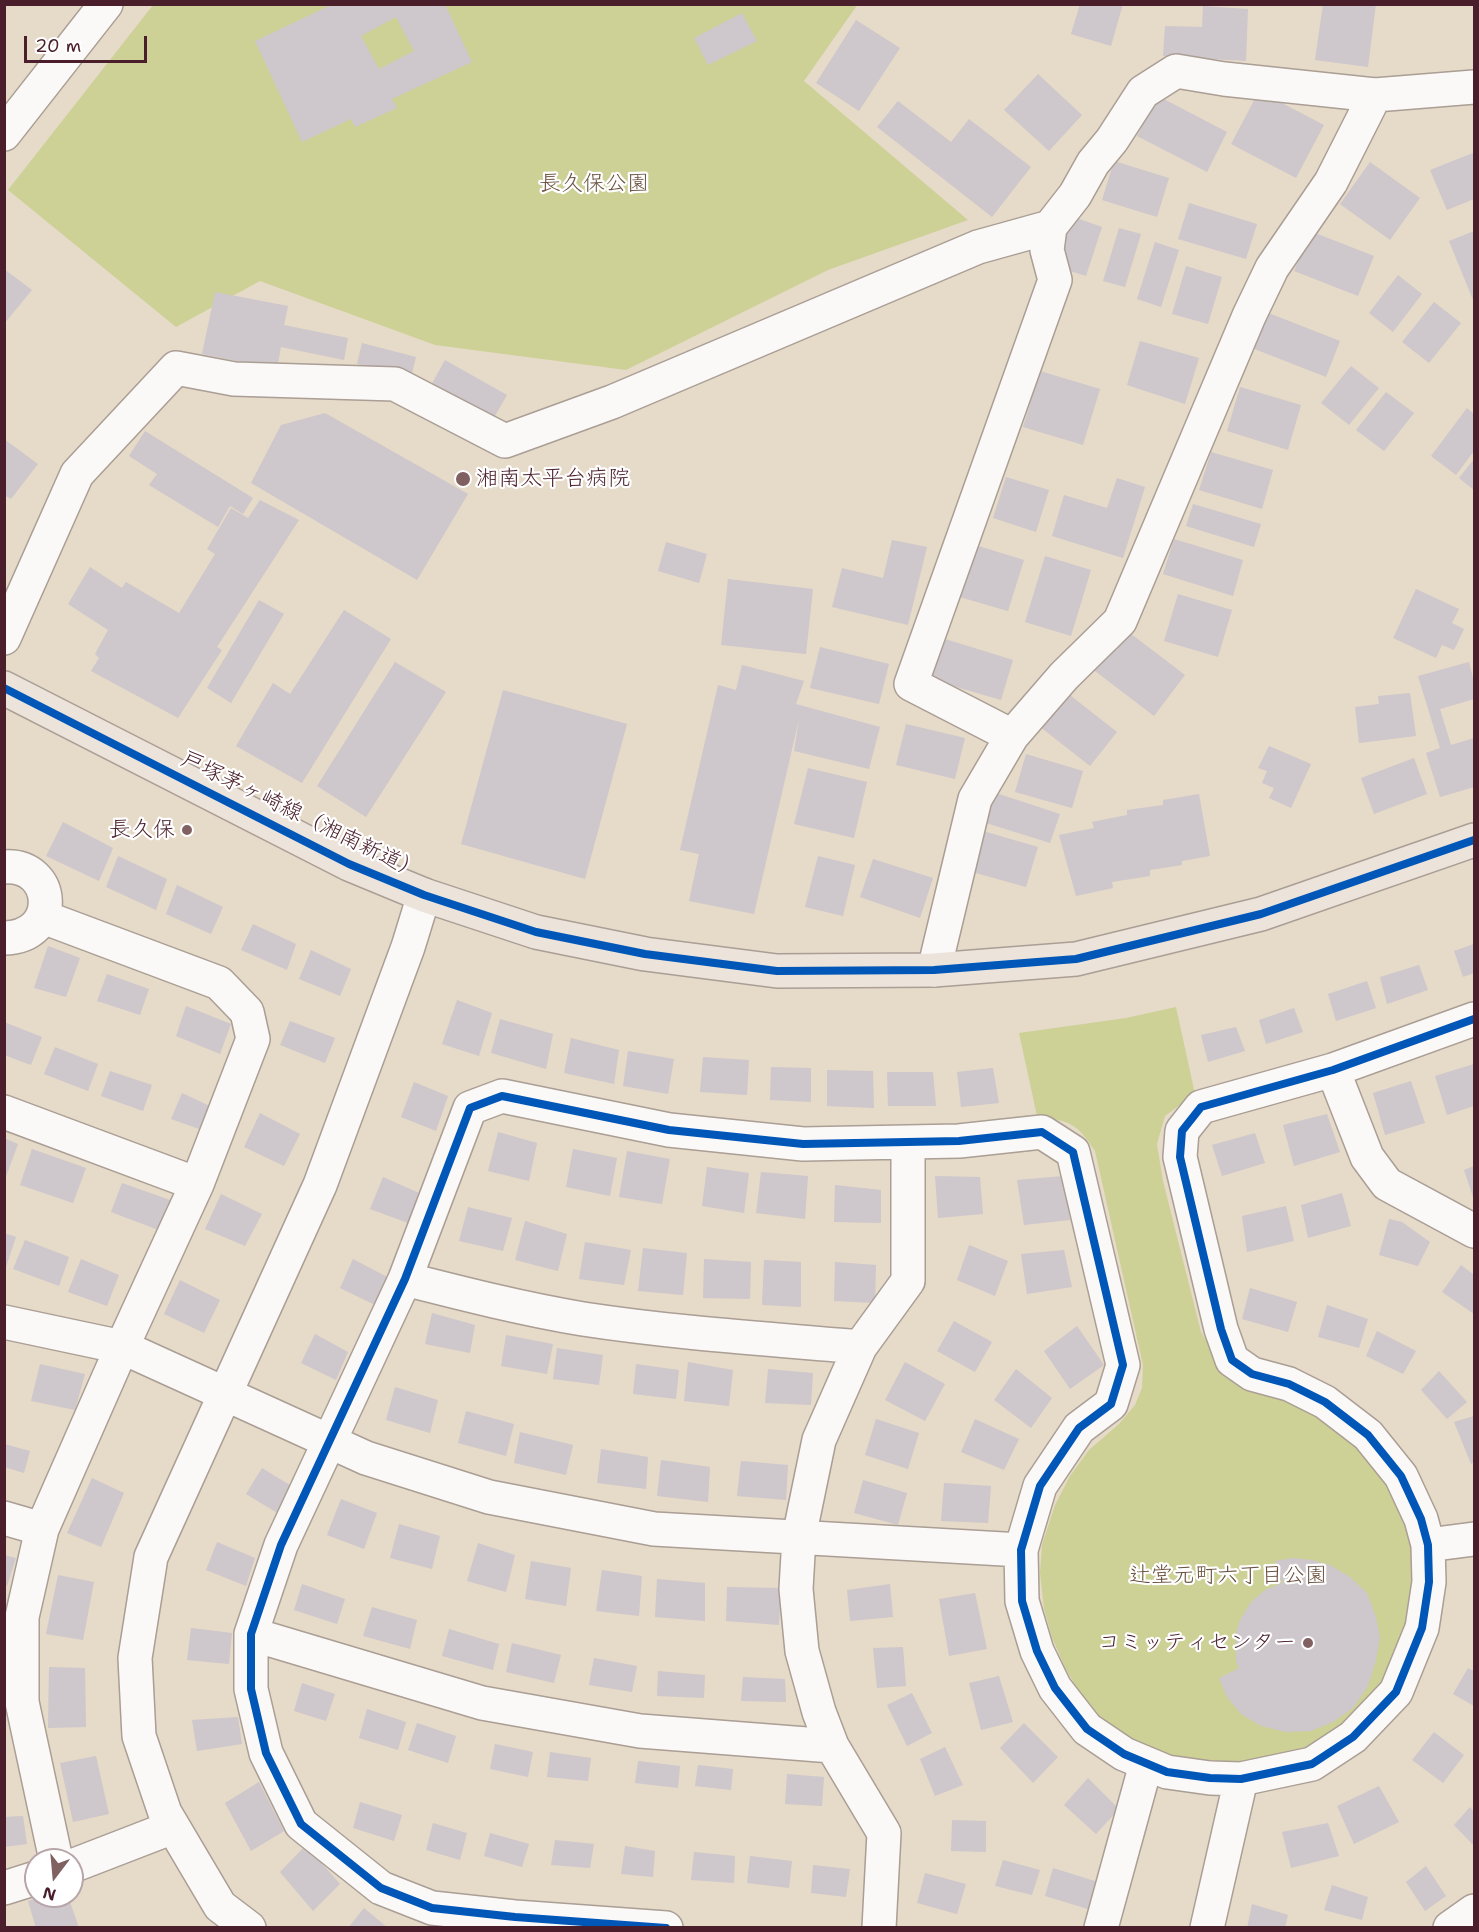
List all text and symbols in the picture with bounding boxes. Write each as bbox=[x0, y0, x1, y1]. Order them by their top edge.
scale bar bbox=[27, 24, 150, 62]
text: 20 m bbox=[35, 34, 81, 58]
park label: 長久保公園 bbox=[539, 171, 649, 197]
place label: 湘南太平台病院 bbox=[476, 466, 630, 492]
marker: 湘南太平台病院 bbox=[454, 470, 472, 488]
street label: 戸塚茅ヶ崎線（湘南新道） bbox=[177, 746, 425, 886]
place label: 長久保 bbox=[109, 817, 175, 843]
marker: 長久保 bbox=[180, 823, 194, 837]
park label: 辻堂元町六丁目公園 bbox=[1129, 1563, 1327, 1589]
place label: コミッティセンター bbox=[1098, 1630, 1296, 1656]
marker: コミッティセンター bbox=[1301, 1636, 1315, 1650]
north arrow bbox=[24, 1848, 84, 1908]
text: N bbox=[40, 1882, 58, 1906]

